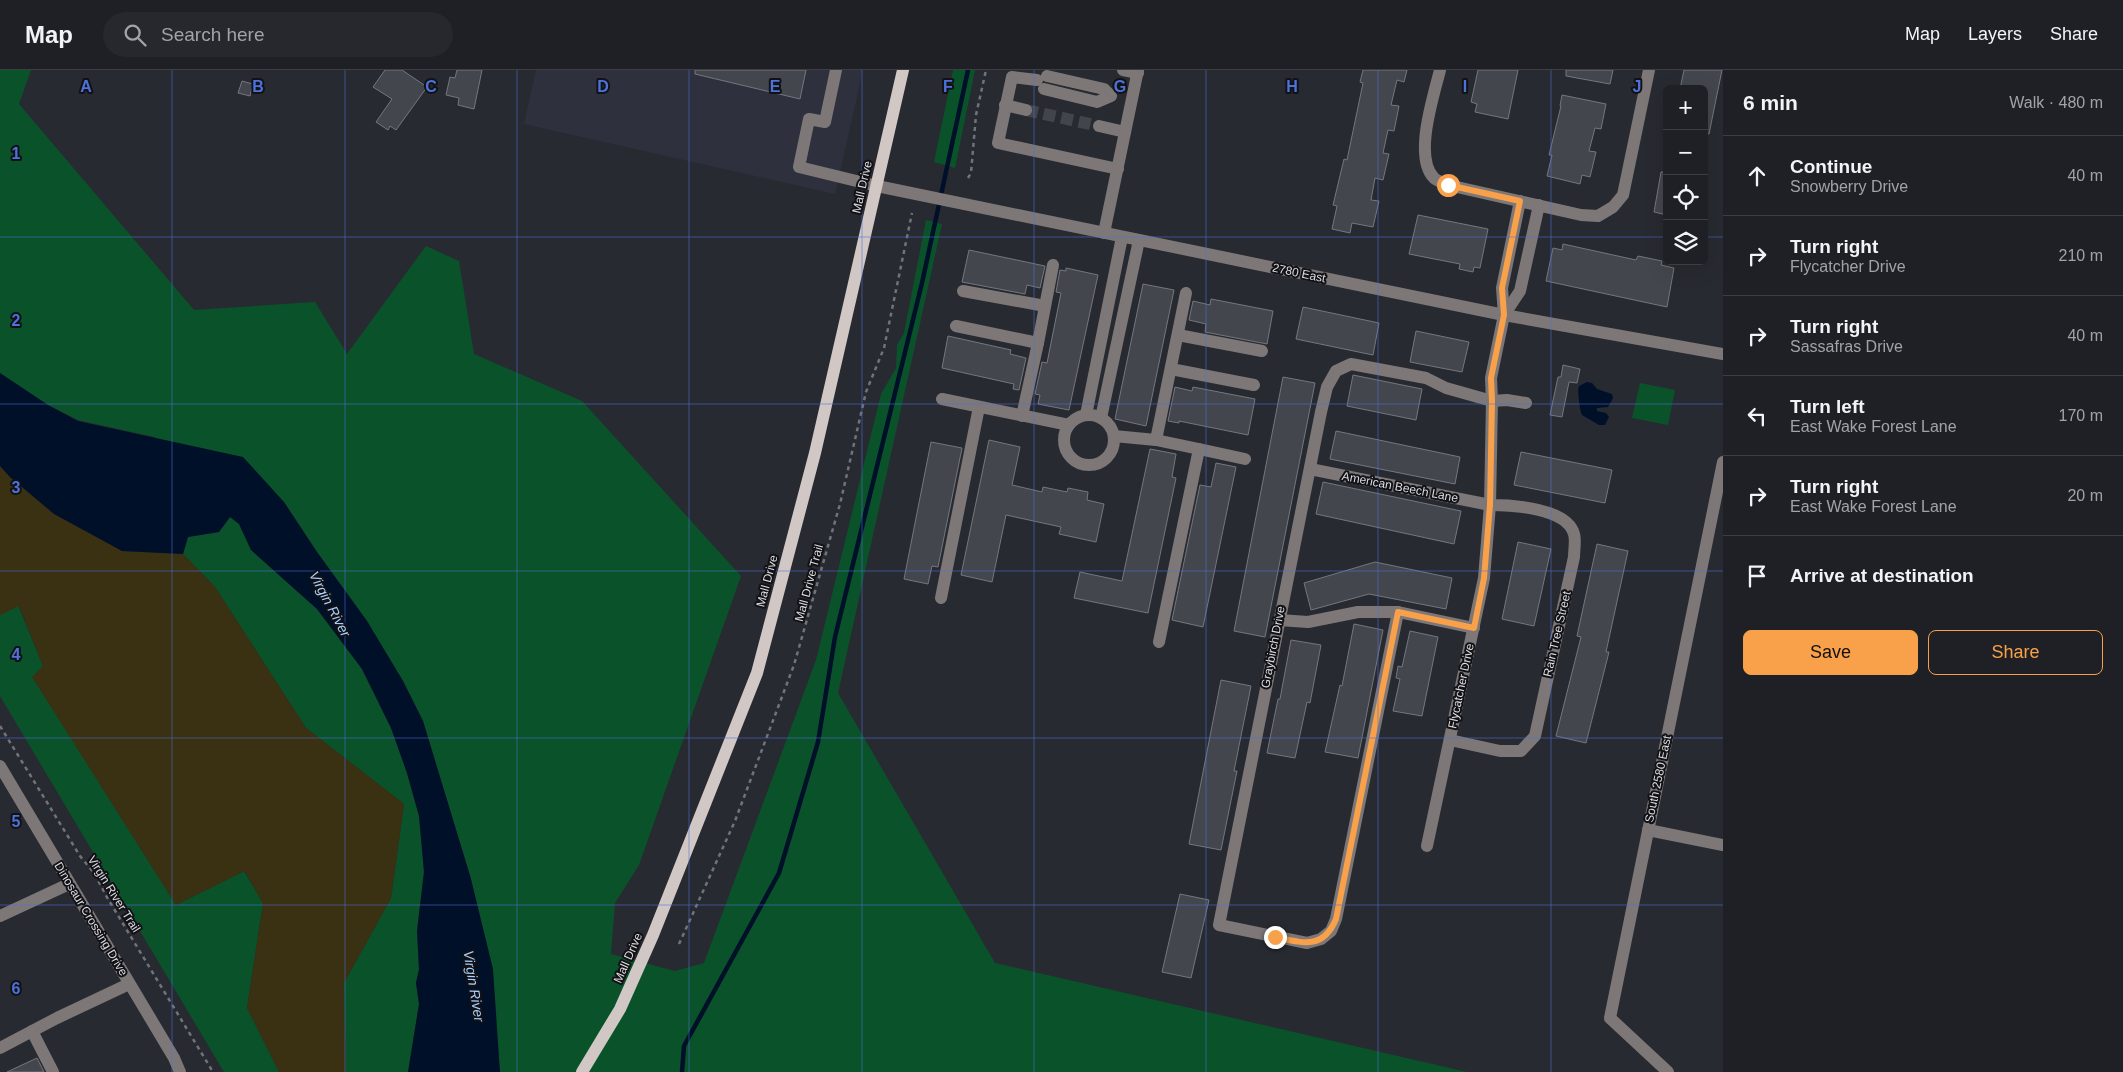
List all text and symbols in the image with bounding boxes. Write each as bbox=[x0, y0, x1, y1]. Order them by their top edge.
search box bbox=[103, 12, 453, 57]
text: Map bbox=[25, 21, 73, 48]
icon: search bbox=[121, 21, 149, 49]
text: Search here bbox=[161, 24, 265, 45]
text: Map bbox=[1905, 24, 1940, 44]
text: Layers bbox=[1968, 24, 2022, 44]
text: Share bbox=[2050, 24, 2098, 44]
text: A bbox=[80, 78, 92, 95]
text: B bbox=[252, 78, 264, 95]
text: C bbox=[425, 78, 437, 95]
text: D bbox=[597, 78, 609, 95]
text: E bbox=[770, 78, 781, 95]
text: F bbox=[943, 78, 953, 95]
text: G bbox=[1114, 78, 1126, 95]
text: H bbox=[1286, 78, 1298, 95]
text: I bbox=[1463, 78, 1467, 95]
text: J bbox=[1633, 78, 1641, 95]
map controls bbox=[1663, 85, 1708, 265]
button: + bbox=[1663, 85, 1708, 130]
text: 6 min bbox=[1743, 91, 1798, 114]
text: Walk · 480 m bbox=[2009, 94, 2103, 111]
button: − bbox=[1663, 130, 1708, 175]
text: 1 bbox=[12, 145, 21, 162]
text: Continue bbox=[1790, 156, 1872, 177]
street label: Mall Drive bbox=[849, 159, 875, 215]
icon: ahead bbox=[1743, 162, 1771, 190]
text: 40 m bbox=[2067, 167, 2103, 184]
route start bbox=[1437, 174, 1460, 197]
button: locate bbox=[1663, 175, 1708, 220]
text: Snowberry Drive bbox=[1790, 178, 1908, 195]
button: layers bbox=[1663, 220, 1708, 265]
text: Turn right bbox=[1790, 236, 1878, 257]
icon: right bbox=[1743, 242, 1771, 270]
text: 210 m bbox=[2059, 247, 2103, 264]
text: Flycatcher Drive bbox=[1790, 258, 1906, 275]
street label: 2780 East bbox=[1271, 261, 1328, 286]
text: 2 bbox=[12, 312, 21, 329]
text: Turn right bbox=[1790, 316, 1878, 337]
icon: right bbox=[1743, 322, 1771, 350]
text: 40 m bbox=[2067, 327, 2103, 344]
text: Sassafras Drive bbox=[1790, 338, 1903, 355]
text: Turn left bbox=[1790, 396, 1865, 417]
icon: left bbox=[1743, 402, 1771, 430]
text: 170 m bbox=[2059, 407, 2103, 424]
text: East Wake Forest Lane bbox=[1790, 418, 1957, 435]
street label: American Beech Lane bbox=[1341, 469, 1460, 505]
text: Turn right bbox=[1790, 476, 1878, 497]
text: 3 bbox=[12, 479, 21, 496]
icon: right bbox=[1743, 482, 1771, 510]
text: 20 m bbox=[2067, 487, 2103, 504]
text: East Wake Forest Lane bbox=[1790, 498, 1957, 515]
street label: Mall Drive Trail bbox=[792, 543, 826, 623]
street label: Mall Drive bbox=[753, 553, 781, 609]
icon: arrive bbox=[1743, 562, 1771, 590]
text: Arrive at destination bbox=[1790, 565, 1974, 586]
water label: Virgin River bbox=[306, 568, 355, 641]
street label: Rain Tree Street bbox=[1540, 589, 1574, 678]
street label: Graybirch Drive bbox=[1258, 604, 1288, 689]
button: Save bbox=[1743, 630, 1918, 675]
button: Share bbox=[1928, 630, 2103, 675]
street label: Flycatcher Drive bbox=[1445, 642, 1477, 730]
text: 4 bbox=[12, 646, 21, 663]
street label: South 2580 East bbox=[1642, 733, 1674, 824]
text: 5 bbox=[12, 813, 21, 830]
street label: Virgin River Trail bbox=[85, 853, 143, 935]
street label: Dinosaur Crossing Drive bbox=[52, 860, 131, 979]
route end bbox=[1264, 926, 1287, 949]
street label: Mall Drive bbox=[611, 930, 645, 985]
water label: Virgin River bbox=[460, 949, 488, 1024]
text: 6 bbox=[12, 980, 21, 997]

